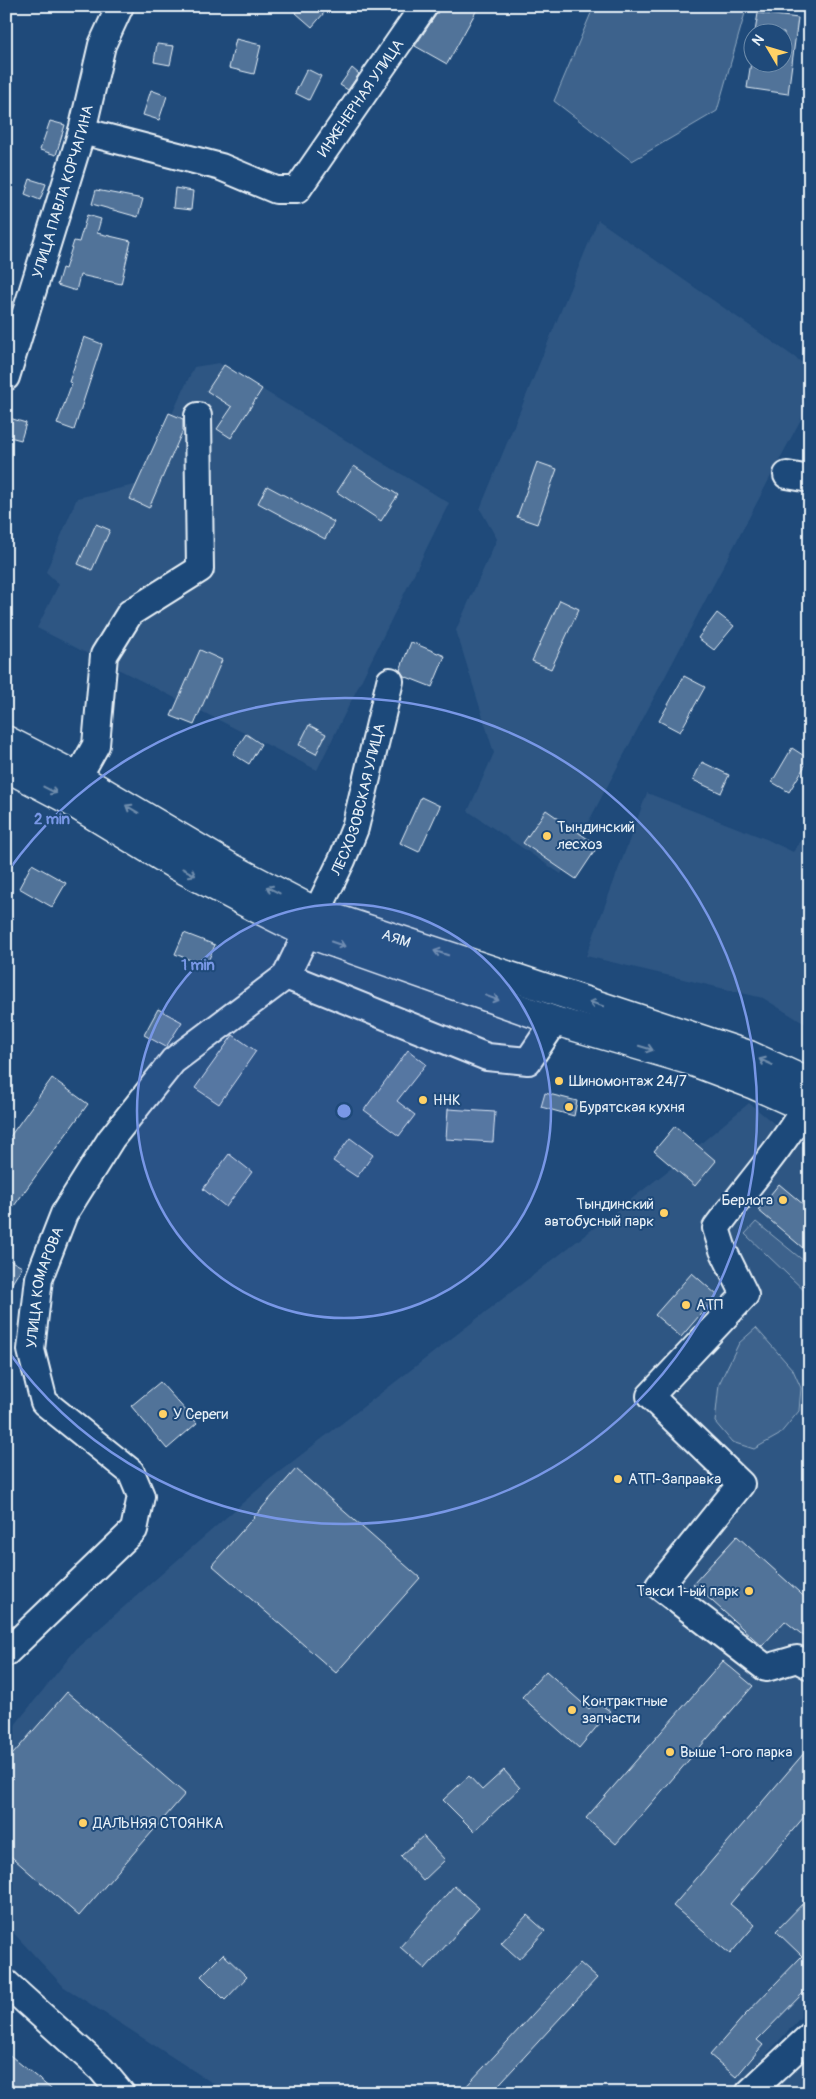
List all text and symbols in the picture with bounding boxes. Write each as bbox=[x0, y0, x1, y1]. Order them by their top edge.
north arrow bbox=[744, 22, 794, 72]
text: N bbox=[749, 31, 768, 49]
street label: ИНЖЕНЕРНАЯ УЛИЦА bbox=[313, 35, 408, 160]
street label: УЛИЦА ПАВЛА КОРЧАГИНА bbox=[28, 103, 97, 280]
street label: ЛЕСХОЗОВСКАЯ УЛИЦА bbox=[326, 721, 389, 879]
one-way arrow bbox=[42, 785, 57, 795]
one-way arrow bbox=[124, 804, 139, 814]
text: 2 min bbox=[34, 810, 70, 829]
place label: Тындинский лесхоз bbox=[557, 818, 635, 854]
marker: Тындинский лесхоз bbox=[541, 830, 553, 842]
one-way arrow bbox=[182, 868, 196, 878]
one-way arrow bbox=[266, 885, 281, 894]
street label: АЯМ bbox=[379, 925, 413, 952]
one-way arrow bbox=[330, 940, 346, 949]
one-way arrow bbox=[434, 948, 450, 957]
text: 1 min bbox=[181, 956, 215, 975]
one-way arrow bbox=[483, 994, 499, 1003]
one-way arrow bbox=[588, 998, 604, 1008]
one-way arrow bbox=[638, 1043, 654, 1053]
one-way arrow bbox=[759, 1057, 774, 1067]
place label: Шиномонтаж 24/7 bbox=[569, 1072, 687, 1091]
marker: Шиномонтаж 24/7 bbox=[553, 1075, 565, 1087]
place label: ННК bbox=[433, 1091, 461, 1110]
marker: ННК bbox=[417, 1094, 429, 1106]
place label: Бурятская кухня bbox=[579, 1098, 685, 1117]
marker: Бурятская кухня bbox=[563, 1101, 575, 1113]
centre of rings bbox=[335, 1102, 353, 1120]
place label: Берлога bbox=[721, 1191, 773, 1210]
marker: Берлога bbox=[777, 1194, 789, 1206]
place label: Тындинский автобусный парк bbox=[544, 1195, 654, 1231]
marker: Тындинский автобусный парк bbox=[658, 1207, 670, 1219]
street label: УЛИЦА КОМАРОВА bbox=[22, 1224, 68, 1349]
place label: АТП bbox=[696, 1296, 723, 1315]
marker: АТП bbox=[680, 1299, 692, 1311]
place label: У Сереги bbox=[173, 1405, 228, 1424]
marker: У Сереги bbox=[157, 1408, 169, 1420]
place label: АТП-Заправка bbox=[628, 1470, 721, 1489]
marker: АТП-Заправка bbox=[612, 1473, 624, 1485]
place label: Такси 1-ый парк bbox=[637, 1582, 739, 1601]
marker: Такси 1-ый парк bbox=[743, 1585, 755, 1597]
place label: Контрактные запчасти bbox=[582, 1692, 668, 1728]
marker: Контрактные запчасти bbox=[566, 1704, 578, 1716]
place label: Выше 1-ого парка bbox=[680, 1743, 793, 1762]
marker: Выше 1-ого парка bbox=[664, 1746, 676, 1758]
place label: ДАЛЬНЯЯ СТОЯНКА bbox=[92, 1814, 224, 1833]
marker: ДАЛЬНЯЯ СТОЯНКА bbox=[77, 1817, 89, 1829]

